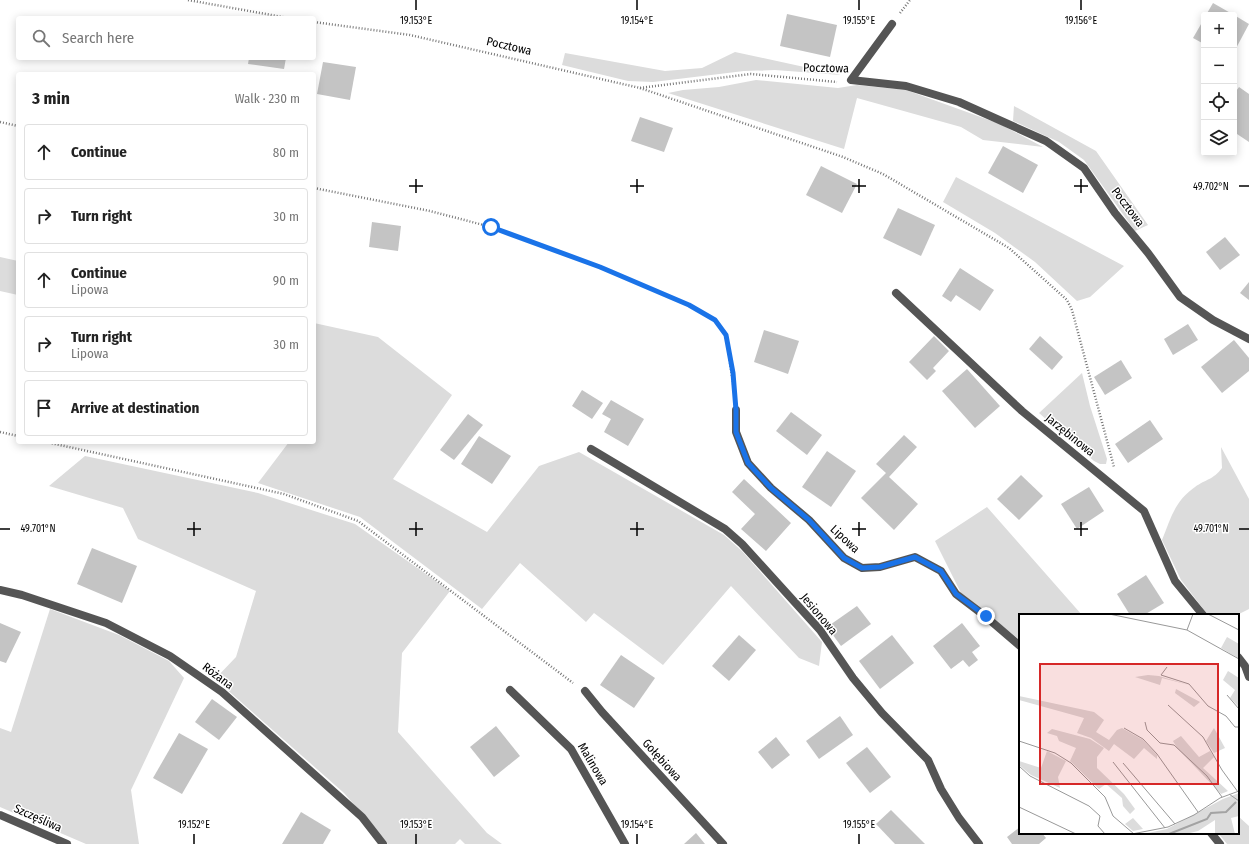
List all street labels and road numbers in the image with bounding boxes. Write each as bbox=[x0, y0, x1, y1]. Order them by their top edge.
street label: Pocztowa bbox=[485, 34, 533, 58]
street label: Pocztowa bbox=[803, 61, 849, 75]
street label: Pocztowa bbox=[1109, 185, 1147, 230]
street label: Jarzębinowa bbox=[1042, 411, 1098, 459]
street label: Lipowa bbox=[828, 522, 863, 556]
street label: Jesionowa bbox=[798, 590, 840, 638]
street label: Różana bbox=[200, 660, 236, 692]
street label: Gołębiowa bbox=[639, 736, 685, 784]
street label: Malinowa bbox=[575, 740, 611, 788]
street label: Szczęśliwa bbox=[12, 801, 64, 835]

